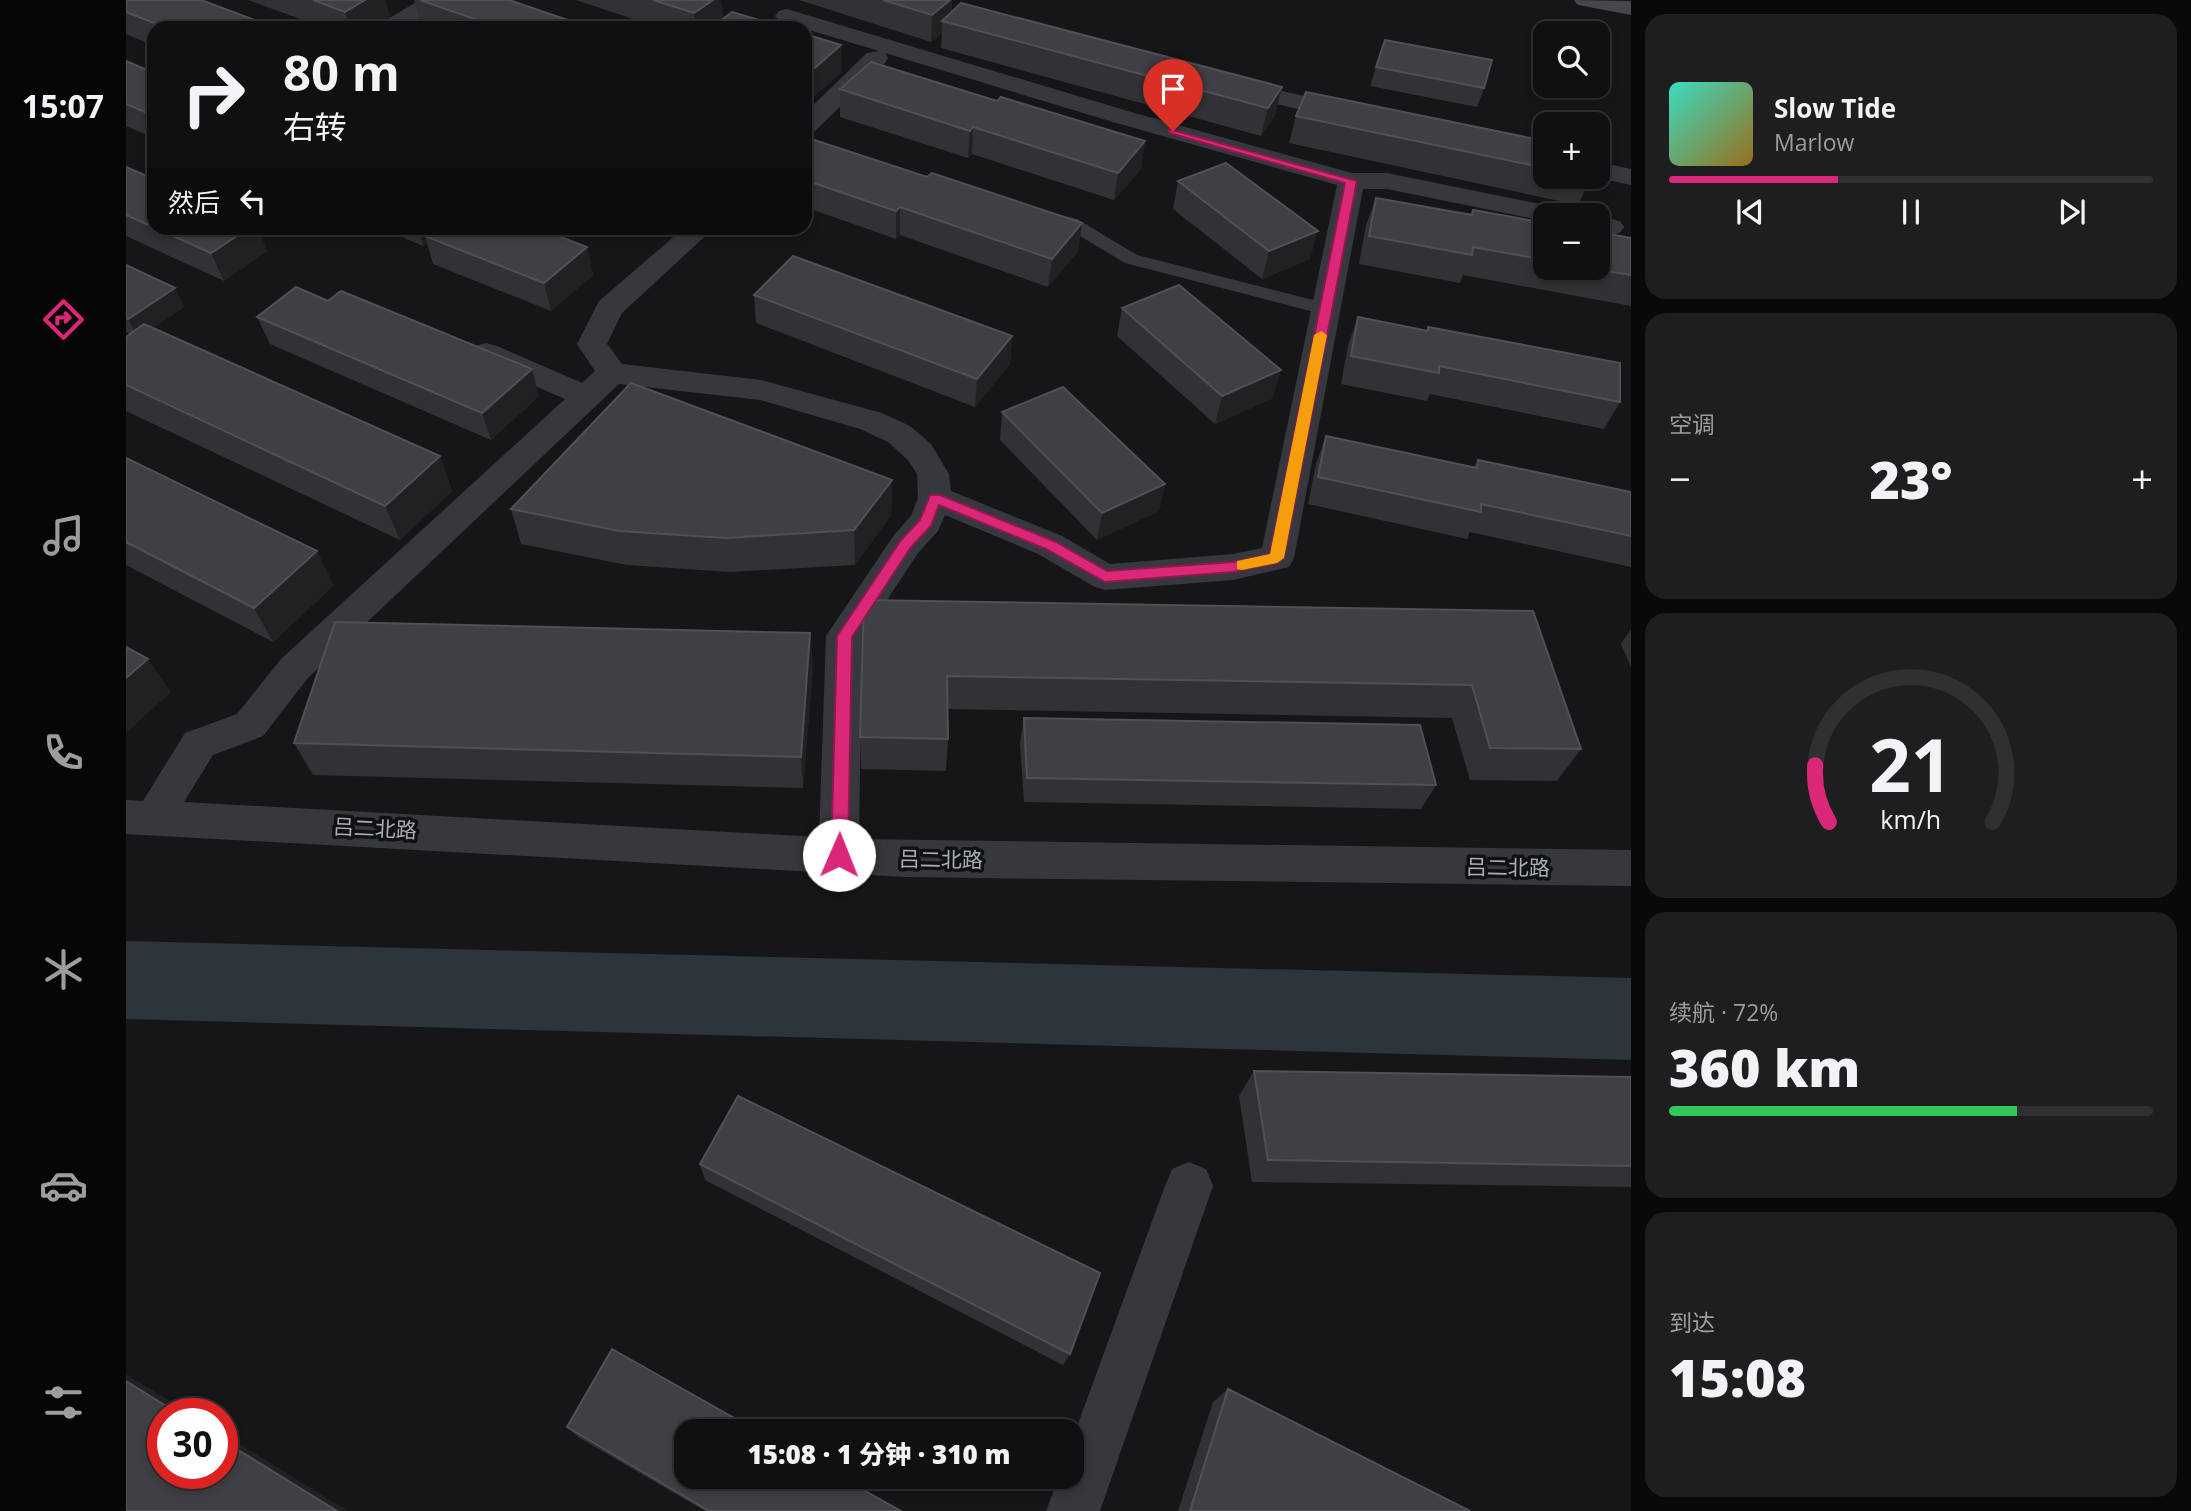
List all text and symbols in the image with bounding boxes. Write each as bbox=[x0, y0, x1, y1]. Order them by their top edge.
map controls bbox=[1533, 21, 1610, 280]
button: search bbox=[1533, 21, 1610, 98]
text: 80 m bbox=[283, 39, 400, 105]
icon: right bbox=[168, 49, 259, 140]
pin bbox=[1143, 59, 1203, 131]
icon: arrive bbox=[1154, 70, 1192, 108]
text: 15:07 bbox=[22, 84, 104, 127]
text: Slow Tide bbox=[1774, 90, 1896, 126]
text: 右转 bbox=[283, 105, 347, 148]
button: + bbox=[1533, 112, 1610, 189]
text: Marlow bbox=[1774, 126, 1854, 158]
icon: left bbox=[234, 182, 272, 220]
text: 然后 bbox=[168, 184, 220, 220]
icon: previous bbox=[1731, 193, 1769, 231]
icon: pause bbox=[1892, 193, 1930, 231]
icon: next bbox=[2053, 193, 2091, 231]
button: − bbox=[1533, 203, 1610, 280]
icon: directions bbox=[39, 295, 88, 344]
text: 空调 bbox=[1669, 408, 1715, 440]
text: 23° bbox=[1870, 443, 1952, 514]
text: − bbox=[1669, 452, 1691, 504]
text: + bbox=[2131, 452, 2153, 504]
icon: music bbox=[39, 511, 88, 560]
text: 21 bbox=[1869, 714, 1953, 813]
icon: phone bbox=[39, 728, 88, 777]
text: km/h bbox=[1881, 801, 1941, 835]
street label: 吕二北路 bbox=[332, 812, 418, 844]
position arrow bbox=[802, 818, 876, 892]
street label: 吕二北路 bbox=[899, 844, 983, 874]
street label: 吕二北路 bbox=[1466, 852, 1550, 882]
icon: climate bbox=[39, 945, 88, 994]
text: 续航 · 72% bbox=[1669, 996, 1778, 1028]
text: 360 km bbox=[1669, 1031, 1860, 1102]
icon: car bbox=[39, 1161, 88, 1210]
text: 到达 bbox=[1669, 1306, 1715, 1338]
text: 15:08 bbox=[1669, 1341, 1806, 1412]
icon: filters bbox=[39, 1378, 88, 1427]
speed limit sign: 30 bbox=[147, 1398, 238, 1489]
text: 15:08 · 1 分钟 · 310 m bbox=[748, 1436, 1010, 1472]

